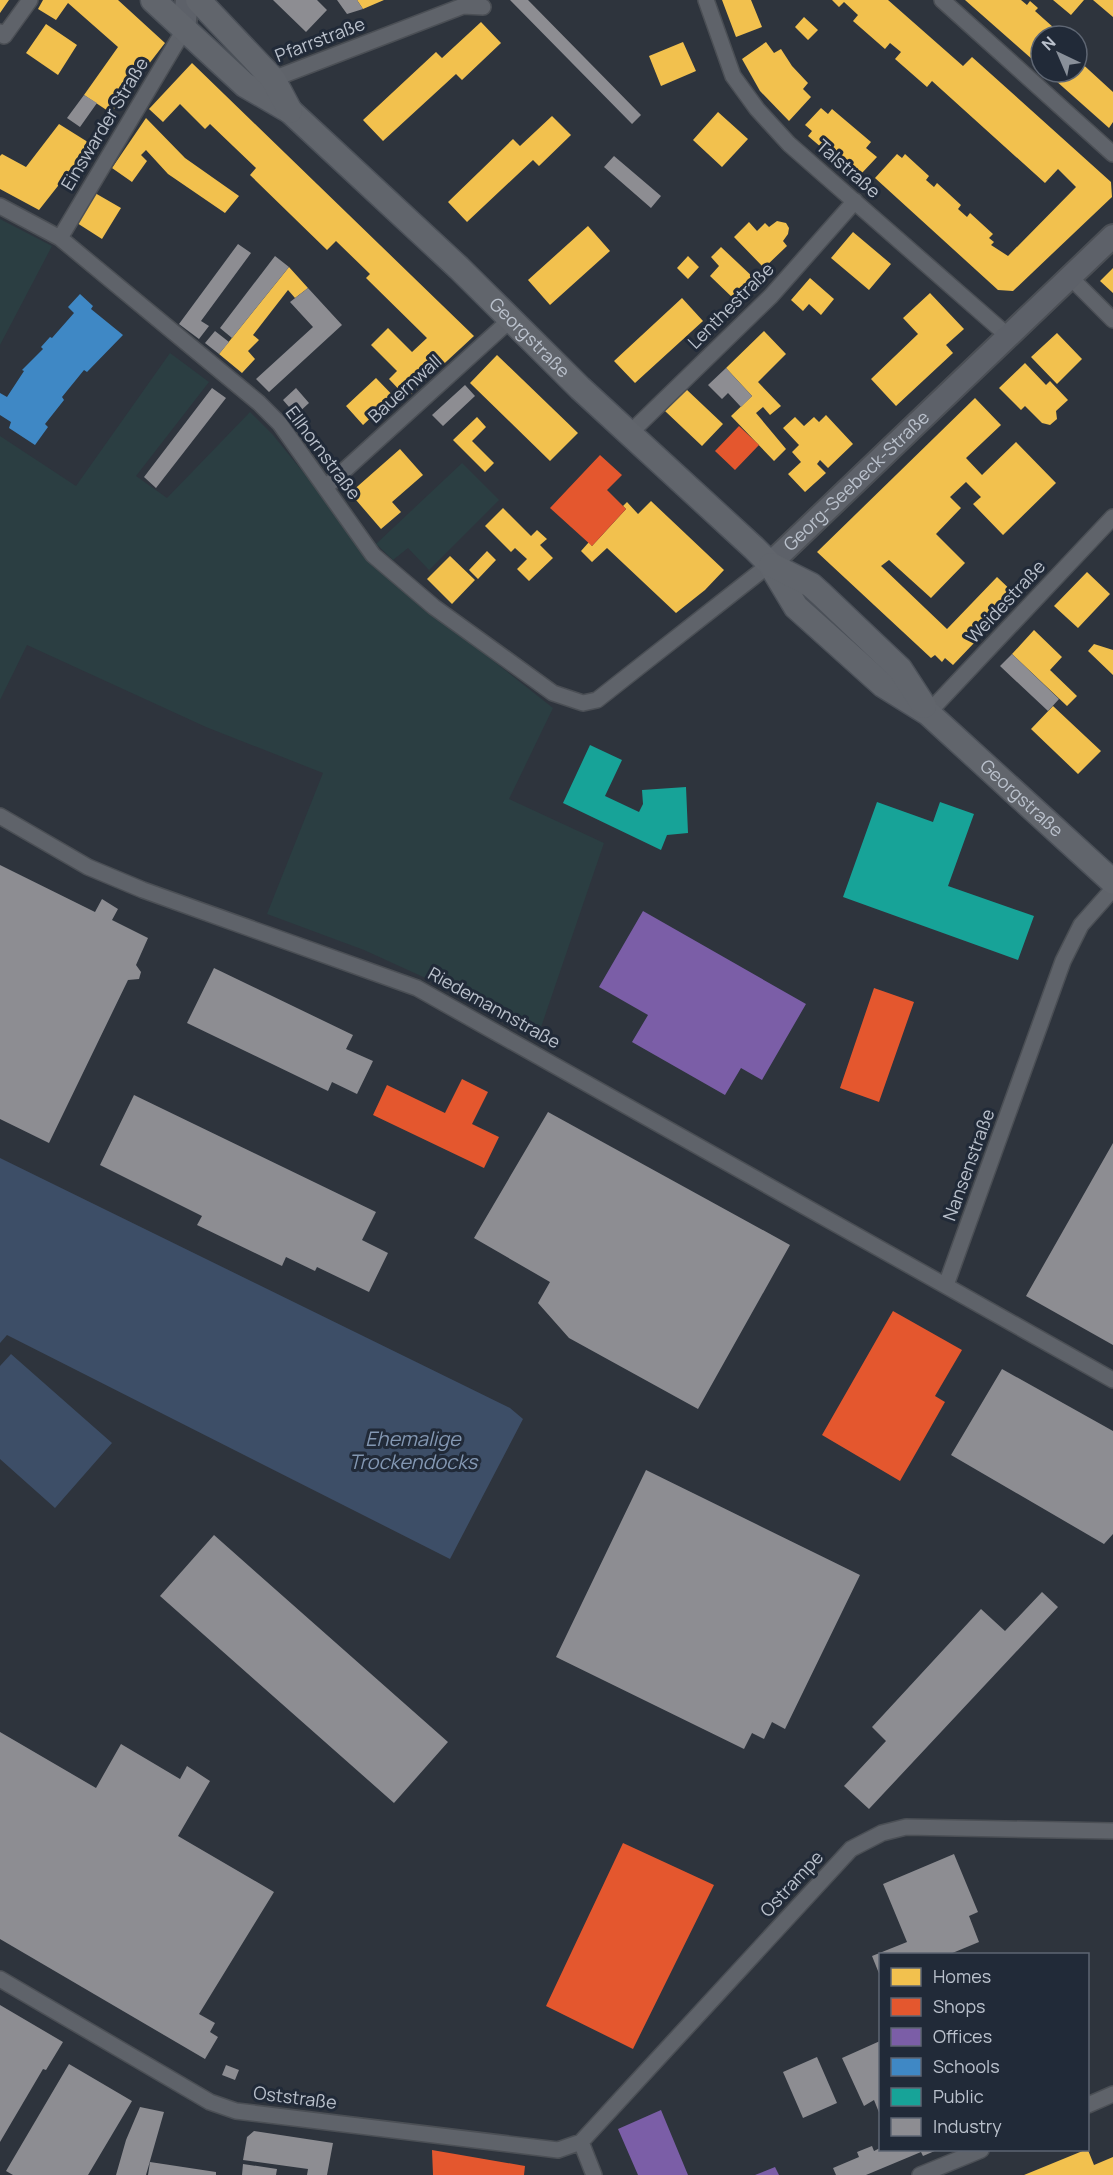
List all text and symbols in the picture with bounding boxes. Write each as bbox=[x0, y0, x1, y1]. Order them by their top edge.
street label: Pfarrstraße bbox=[271, 11, 368, 67]
north arrow bbox=[1029, 24, 1089, 84]
text: N bbox=[1037, 31, 1060, 55]
street label: Einswarder Straße bbox=[55, 53, 153, 194]
street label: Talstraße bbox=[811, 134, 886, 203]
street label: Lenthestraße bbox=[682, 257, 779, 354]
street label: Georgstraße bbox=[484, 292, 576, 382]
street label: Bauernwall bbox=[362, 349, 446, 428]
street label: Ellhornstraße bbox=[281, 401, 367, 504]
street label: Georg-Seebeck-Straße bbox=[778, 405, 934, 556]
street label: Weidestraße bbox=[960, 554, 1050, 648]
street label: Georgstraße bbox=[975, 753, 1069, 842]
street label: Riedemannstraße bbox=[424, 961, 565, 1053]
street label: Nansenstraße bbox=[937, 1105, 999, 1224]
water label: Ehemalige Trockendocks bbox=[349, 1425, 479, 1475]
street label: Ostrampe bbox=[754, 1845, 828, 1922]
legend bbox=[879, 1953, 1089, 2151]
text: Homes bbox=[933, 1964, 991, 1988]
text: Shops bbox=[933, 1994, 985, 2018]
text: Offices bbox=[933, 2024, 992, 2048]
text: Schools bbox=[933, 2054, 1000, 2078]
street label: Oststraße bbox=[252, 2080, 338, 2114]
text: Public bbox=[933, 2084, 984, 2108]
text: Industry bbox=[933, 2114, 1002, 2138]

